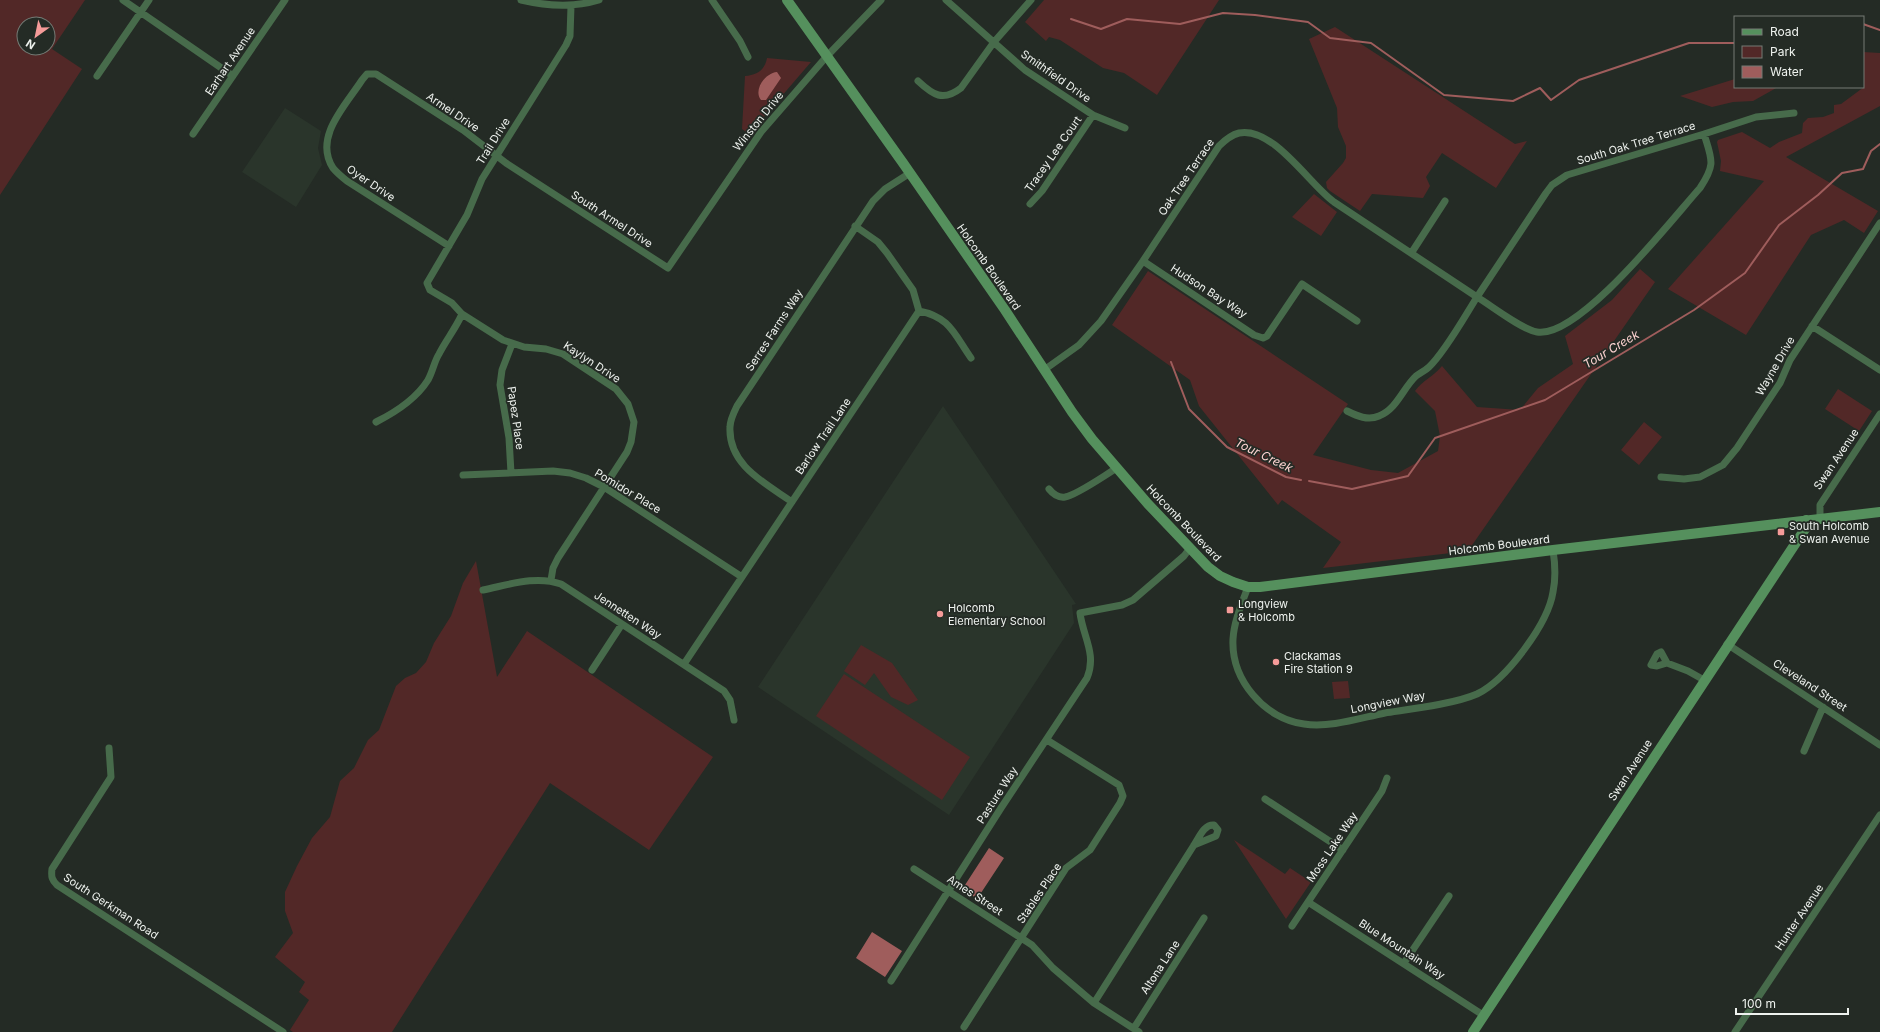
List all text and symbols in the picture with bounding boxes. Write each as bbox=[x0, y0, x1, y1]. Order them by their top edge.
north arrow bbox=[16, 16, 56, 56]
legend bbox=[1734, 16, 1864, 88]
street label: Earhart Avenue bbox=[202, 24, 258, 98]
text: Road bbox=[1770, 24, 1799, 39]
text: N bbox=[23, 36, 38, 53]
text: Park bbox=[1770, 44, 1796, 59]
street label: Smithfield Drive bbox=[1018, 47, 1094, 105]
text: Water bbox=[1770, 64, 1804, 79]
street label: Winston Drive bbox=[730, 88, 786, 154]
street label: Armel Drive bbox=[424, 89, 482, 135]
street label: Tracey Lee Court bbox=[1022, 113, 1085, 195]
street label: Trail Drive bbox=[473, 115, 513, 167]
street label: South Oak Tree Terrace bbox=[1575, 118, 1697, 168]
street label: Oak Tree Terrace bbox=[1155, 136, 1217, 218]
street label: Oyer Drive bbox=[344, 162, 398, 204]
street label: South Armel Drive bbox=[569, 187, 655, 251]
street label: Holcomb Boulevard bbox=[954, 221, 1024, 313]
street label: Hudson Bay Way bbox=[1168, 261, 1250, 321]
street label: Serres Farms Way bbox=[742, 286, 806, 374]
water label: Tour Creek bbox=[1580, 326, 1642, 372]
street label: Wayne Drive bbox=[1752, 334, 1798, 398]
street label: Kaylyn Drive bbox=[561, 338, 623, 386]
street label: Papez Place bbox=[505, 385, 527, 451]
street label: Barlow Trail Lane bbox=[792, 395, 854, 477]
street label: Swan Avenue bbox=[1810, 426, 1862, 492]
water label: Tour Creek bbox=[1233, 435, 1296, 476]
street label: Pomidor Place bbox=[592, 466, 664, 516]
street label: Holcomb Boulevard bbox=[1144, 481, 1224, 565]
place label: South Holcomb & Swan Avenue bbox=[1789, 519, 1870, 546]
marker: South Holcomb & Swan Avenue bbox=[1776, 527, 1786, 537]
street label: Holcomb Boulevard bbox=[1448, 532, 1550, 558]
street label: Jennetten Way bbox=[592, 588, 664, 642]
place label: Longview & Holcomb bbox=[1238, 597, 1295, 624]
place label: Holcomb Elementary School bbox=[948, 601, 1045, 628]
marker: Longview & Holcomb bbox=[1225, 605, 1235, 615]
marker: Holcomb Elementary School bbox=[935, 609, 945, 619]
place label: Clackamas Fire Station 9 bbox=[1284, 649, 1353, 676]
street label: Cleveland Street bbox=[1770, 656, 1850, 714]
marker: Clackamas Fire Station 9 bbox=[1271, 657, 1281, 667]
street label: Longview Way bbox=[1350, 688, 1426, 716]
street label: Swan Avenue bbox=[1605, 737, 1655, 803]
street label: Pasture Way bbox=[973, 764, 1021, 826]
street label: Moss Lake Way bbox=[1303, 809, 1361, 885]
street label: Stables Place bbox=[1014, 860, 1064, 926]
street label: South Gerkman Road bbox=[61, 870, 161, 942]
street label: Ames Street bbox=[945, 872, 1006, 918]
street label: Hunter Avenue bbox=[1772, 881, 1826, 953]
street label: Blue Mountain Way bbox=[1356, 916, 1448, 982]
street label: Altona Lane bbox=[1137, 937, 1183, 997]
scale bar bbox=[1736, 990, 1848, 1016]
text: 100 m bbox=[1742, 996, 1776, 1011]

